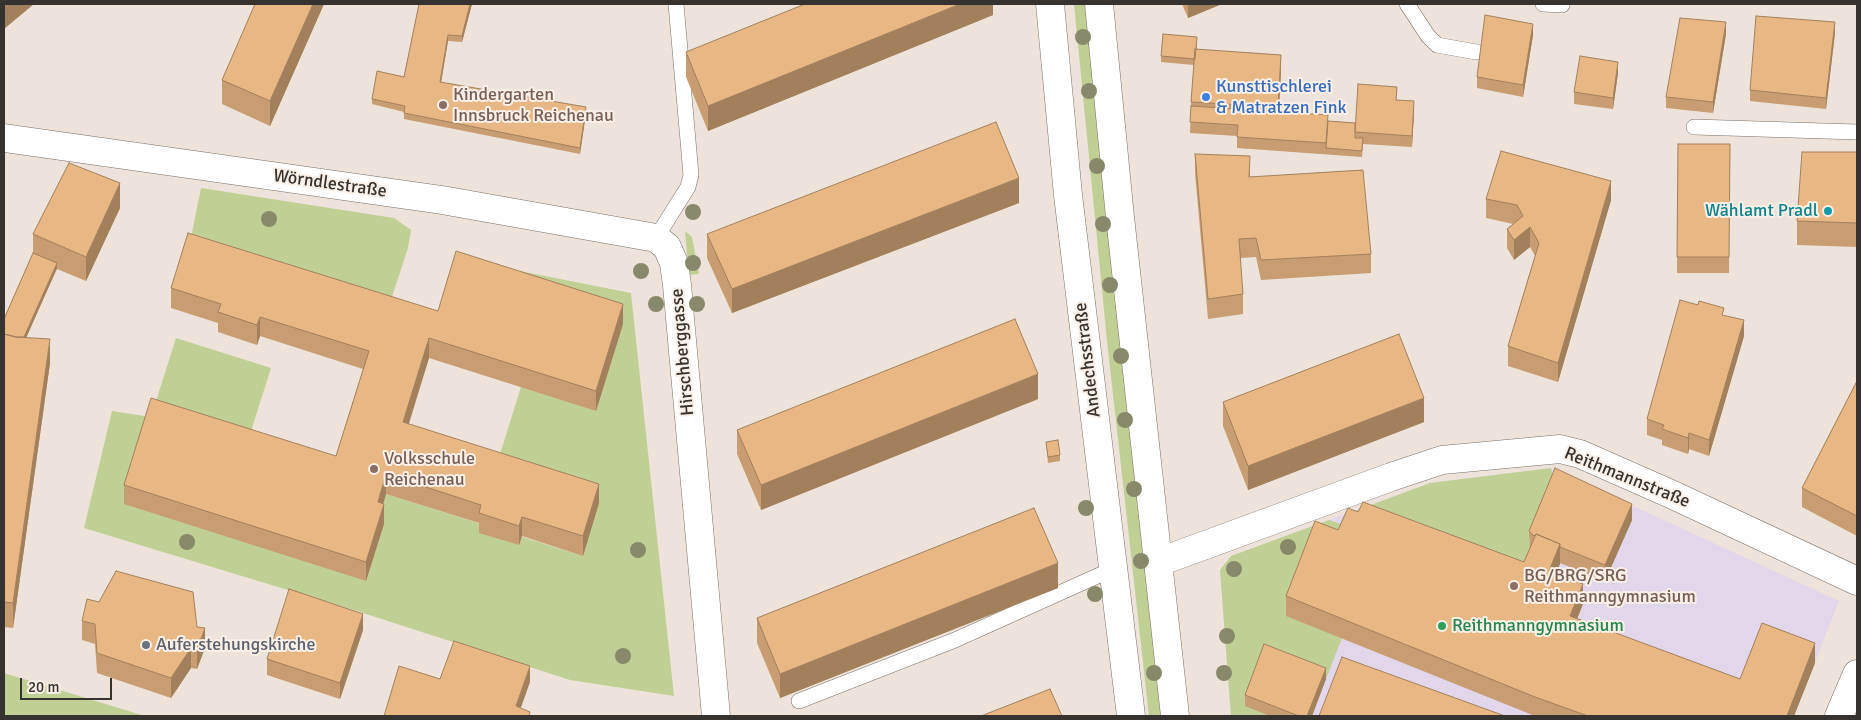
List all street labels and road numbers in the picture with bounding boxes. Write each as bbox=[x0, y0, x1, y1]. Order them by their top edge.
street label: Wörndlestraße bbox=[272, 165, 388, 203]
street label: Hirschberggasse bbox=[667, 287, 699, 417]
street label: Andechsstraße bbox=[1070, 301, 1106, 419]
street label: Reithmannstraße bbox=[1561, 443, 1693, 513]

